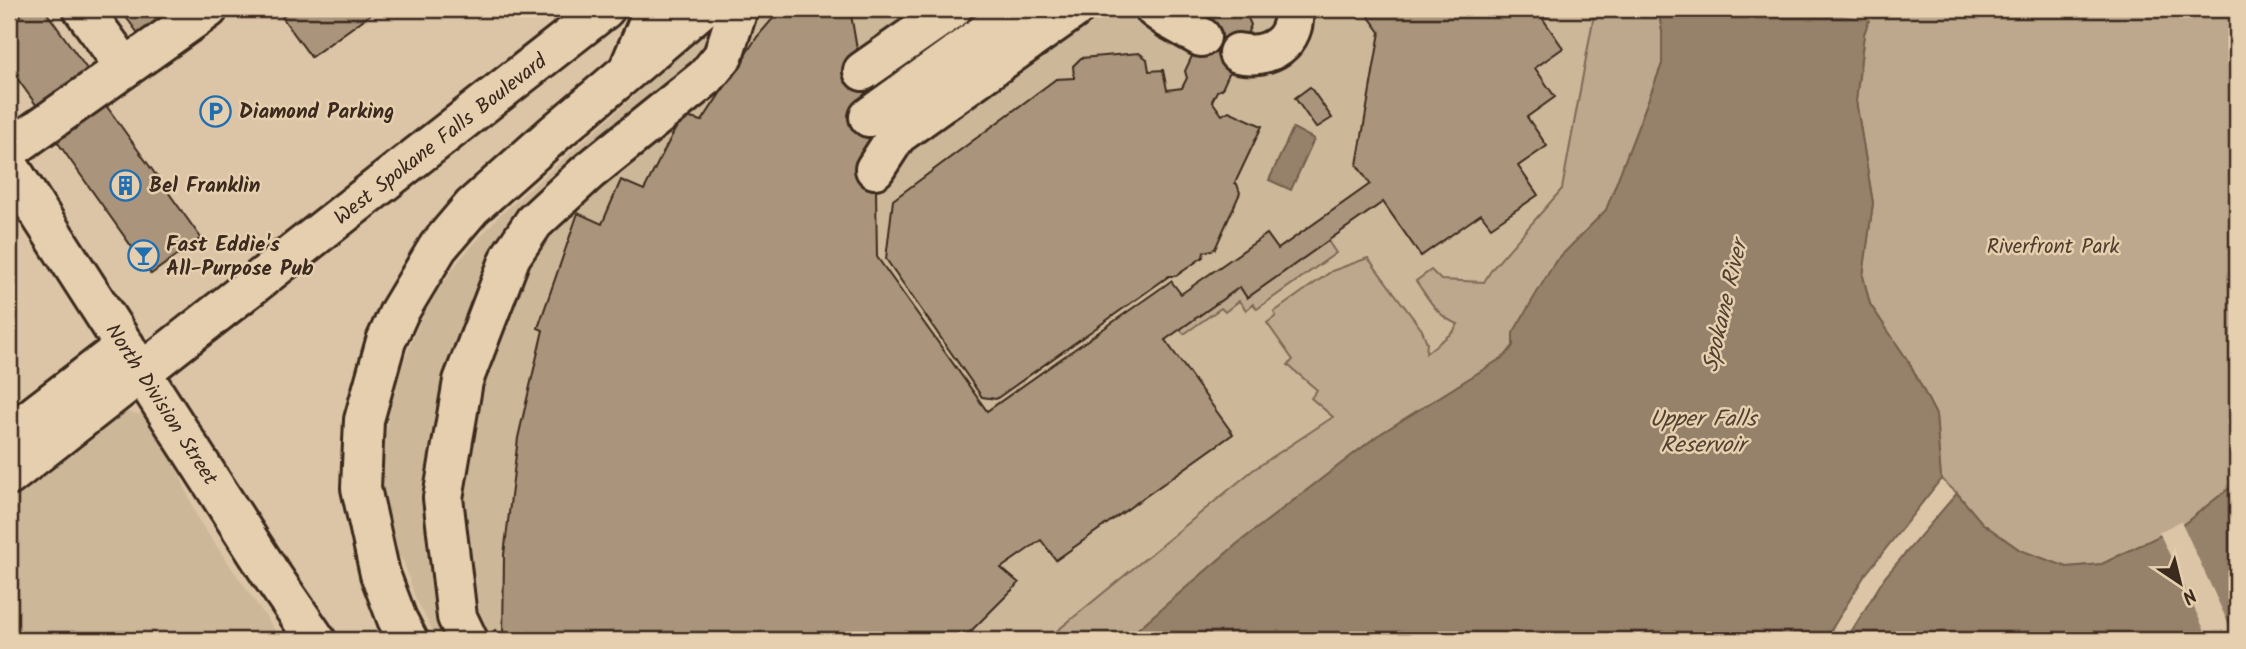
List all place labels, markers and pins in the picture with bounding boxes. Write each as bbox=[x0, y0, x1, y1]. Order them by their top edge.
parking icon: Diamond Parking bbox=[199, 94, 233, 128]
place label: Diamond Parking bbox=[239, 96, 394, 129]
building icon: Bel Franklin bbox=[109, 168, 143, 202]
place label: Bel Franklin bbox=[149, 170, 260, 203]
place label: Fast Eddie's All-Purpose Pub bbox=[166, 229, 314, 286]
bar icon: Fast Eddie's All-Purpose Pub bbox=[126, 239, 160, 273]

